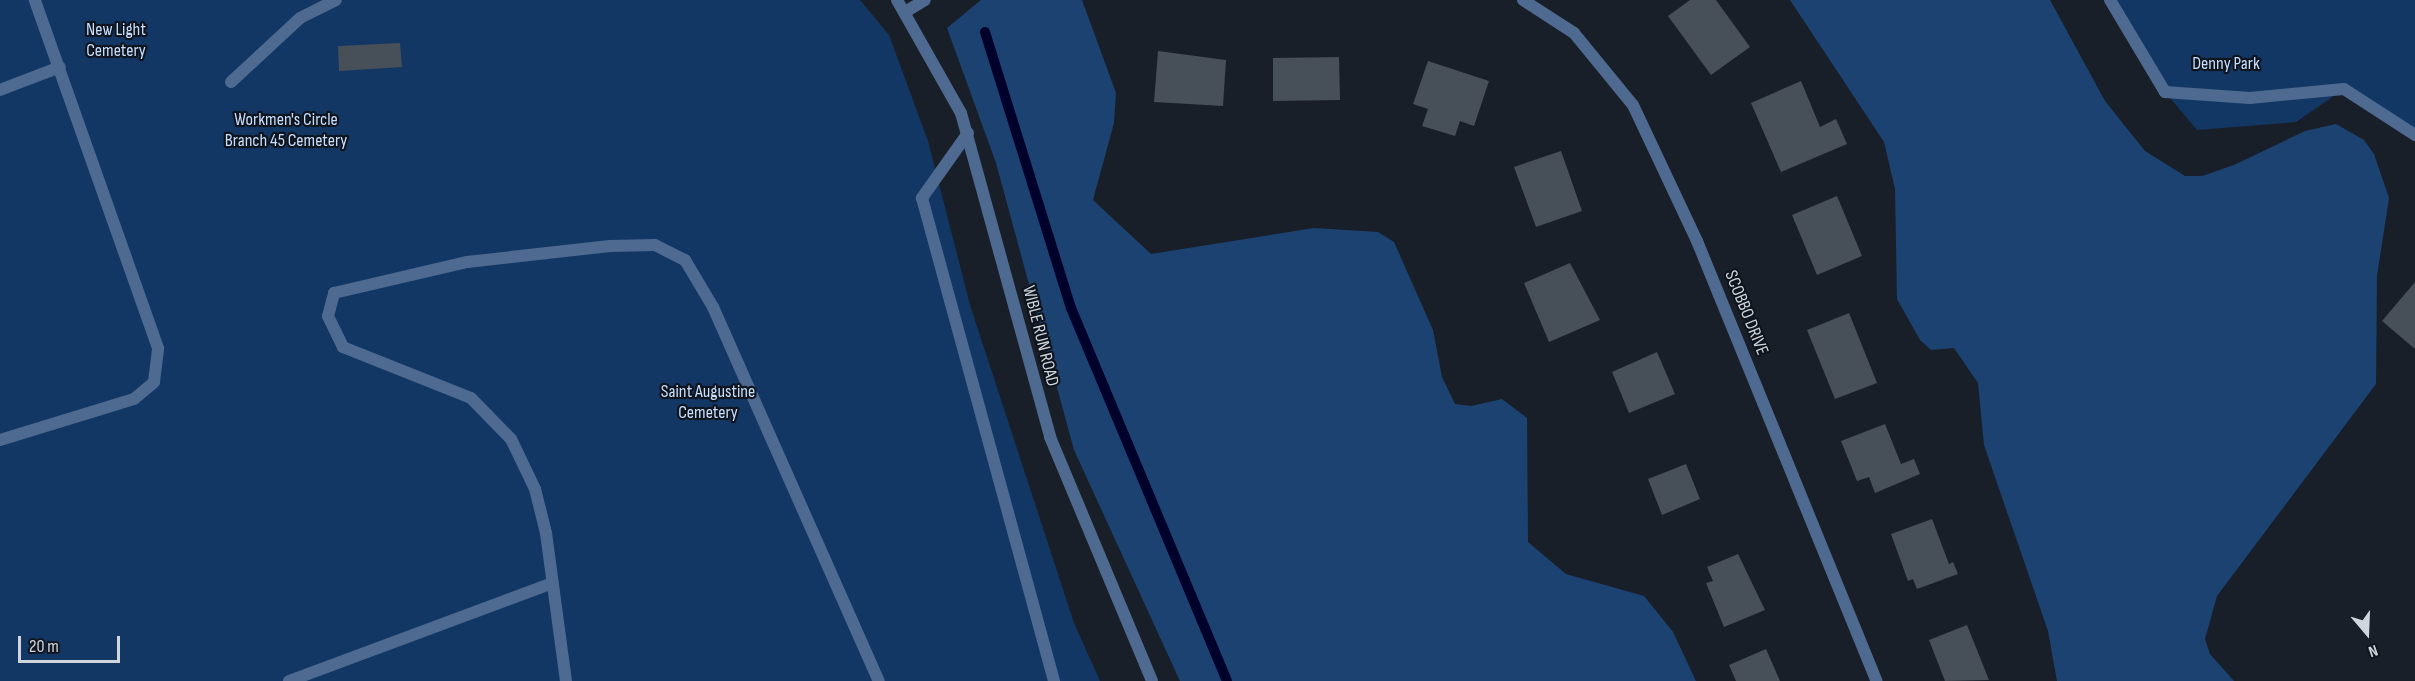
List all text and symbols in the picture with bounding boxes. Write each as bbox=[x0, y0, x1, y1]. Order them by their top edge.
park label: New Light Cemetery bbox=[86, 20, 146, 63]
park label: Denny Park bbox=[2192, 53, 2260, 75]
park label: Workmen's Circle Branch 45 Cemetery bbox=[225, 110, 347, 152]
street label: SCOBBO DRIVE bbox=[1719, 268, 1773, 358]
street label: WIBLE RUN ROAD bbox=[1017, 283, 1063, 389]
park label: Saint Augustine Cemetery bbox=[661, 382, 755, 424]
north arrow bbox=[2337, 603, 2397, 663]
scale bar bbox=[21, 624, 123, 662]
text: 20 m bbox=[29, 636, 59, 657]
text: N bbox=[2366, 640, 2380, 661]

